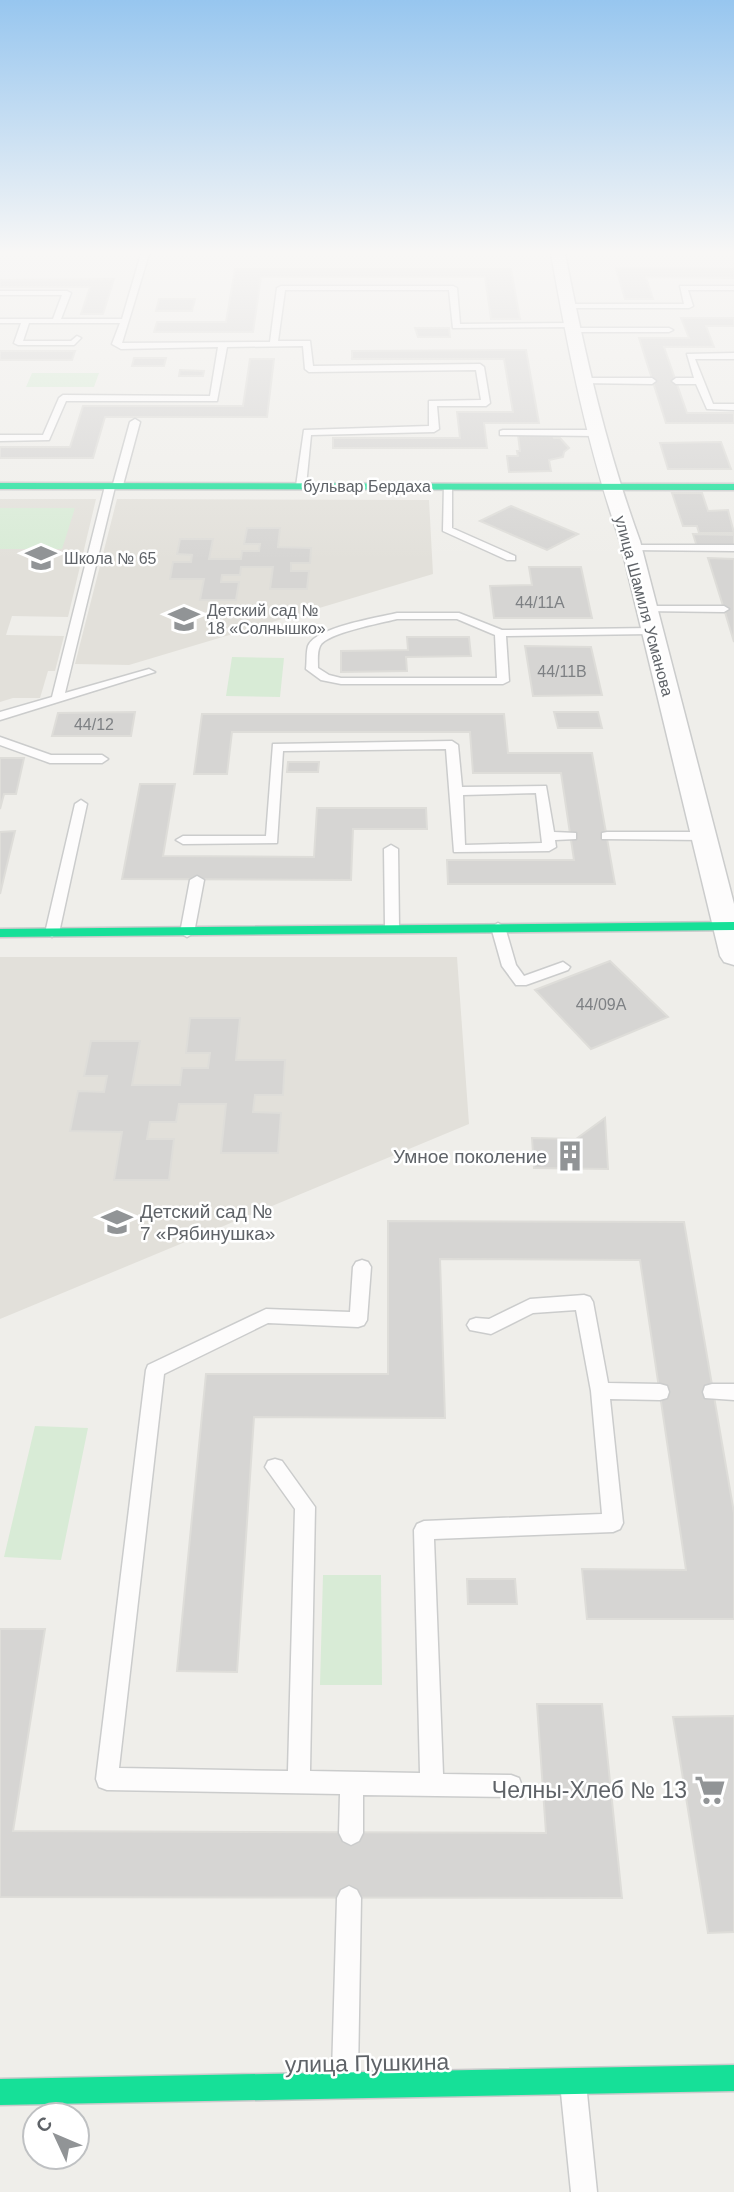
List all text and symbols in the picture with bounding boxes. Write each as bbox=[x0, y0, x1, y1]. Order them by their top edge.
street label: бульвар Бердаха bbox=[303, 478, 431, 495]
street label: улица Шамиля Усманова bbox=[612, 514, 676, 698]
school or university icon: Школа № 65 bbox=[24, 541, 58, 575]
place label: Школа № 65 bbox=[64, 550, 157, 567]
house number: 44/11А bbox=[515, 594, 565, 611]
school or university icon: Детский сад № 18 «Солнышко» bbox=[167, 602, 201, 636]
place label: Детский сад № 18 «Солнышко» bbox=[207, 602, 326, 637]
house number: 44/11В bbox=[537, 663, 587, 680]
house number: 44/12 bbox=[74, 716, 114, 733]
house number: 44/09А bbox=[576, 996, 627, 1013]
building icon: Умное поколение bbox=[553, 1139, 587, 1173]
place label: Умное поколение bbox=[393, 1146, 547, 1167]
place label: Детский сад № 7 «Рябинушка» bbox=[140, 1201, 275, 1244]
school or university icon: Детский сад № 7 «Рябинушка» bbox=[100, 1205, 134, 1239]
supermarket icon: Челны-Хлеб № 13 bbox=[693, 1773, 727, 1807]
place label: Челны-Хлеб № 13 bbox=[492, 1777, 687, 1803]
street label: улица Пушкина bbox=[285, 2049, 450, 2077]
north arrow bbox=[21, 2101, 91, 2171]
text: С bbox=[32, 2112, 57, 2137]

